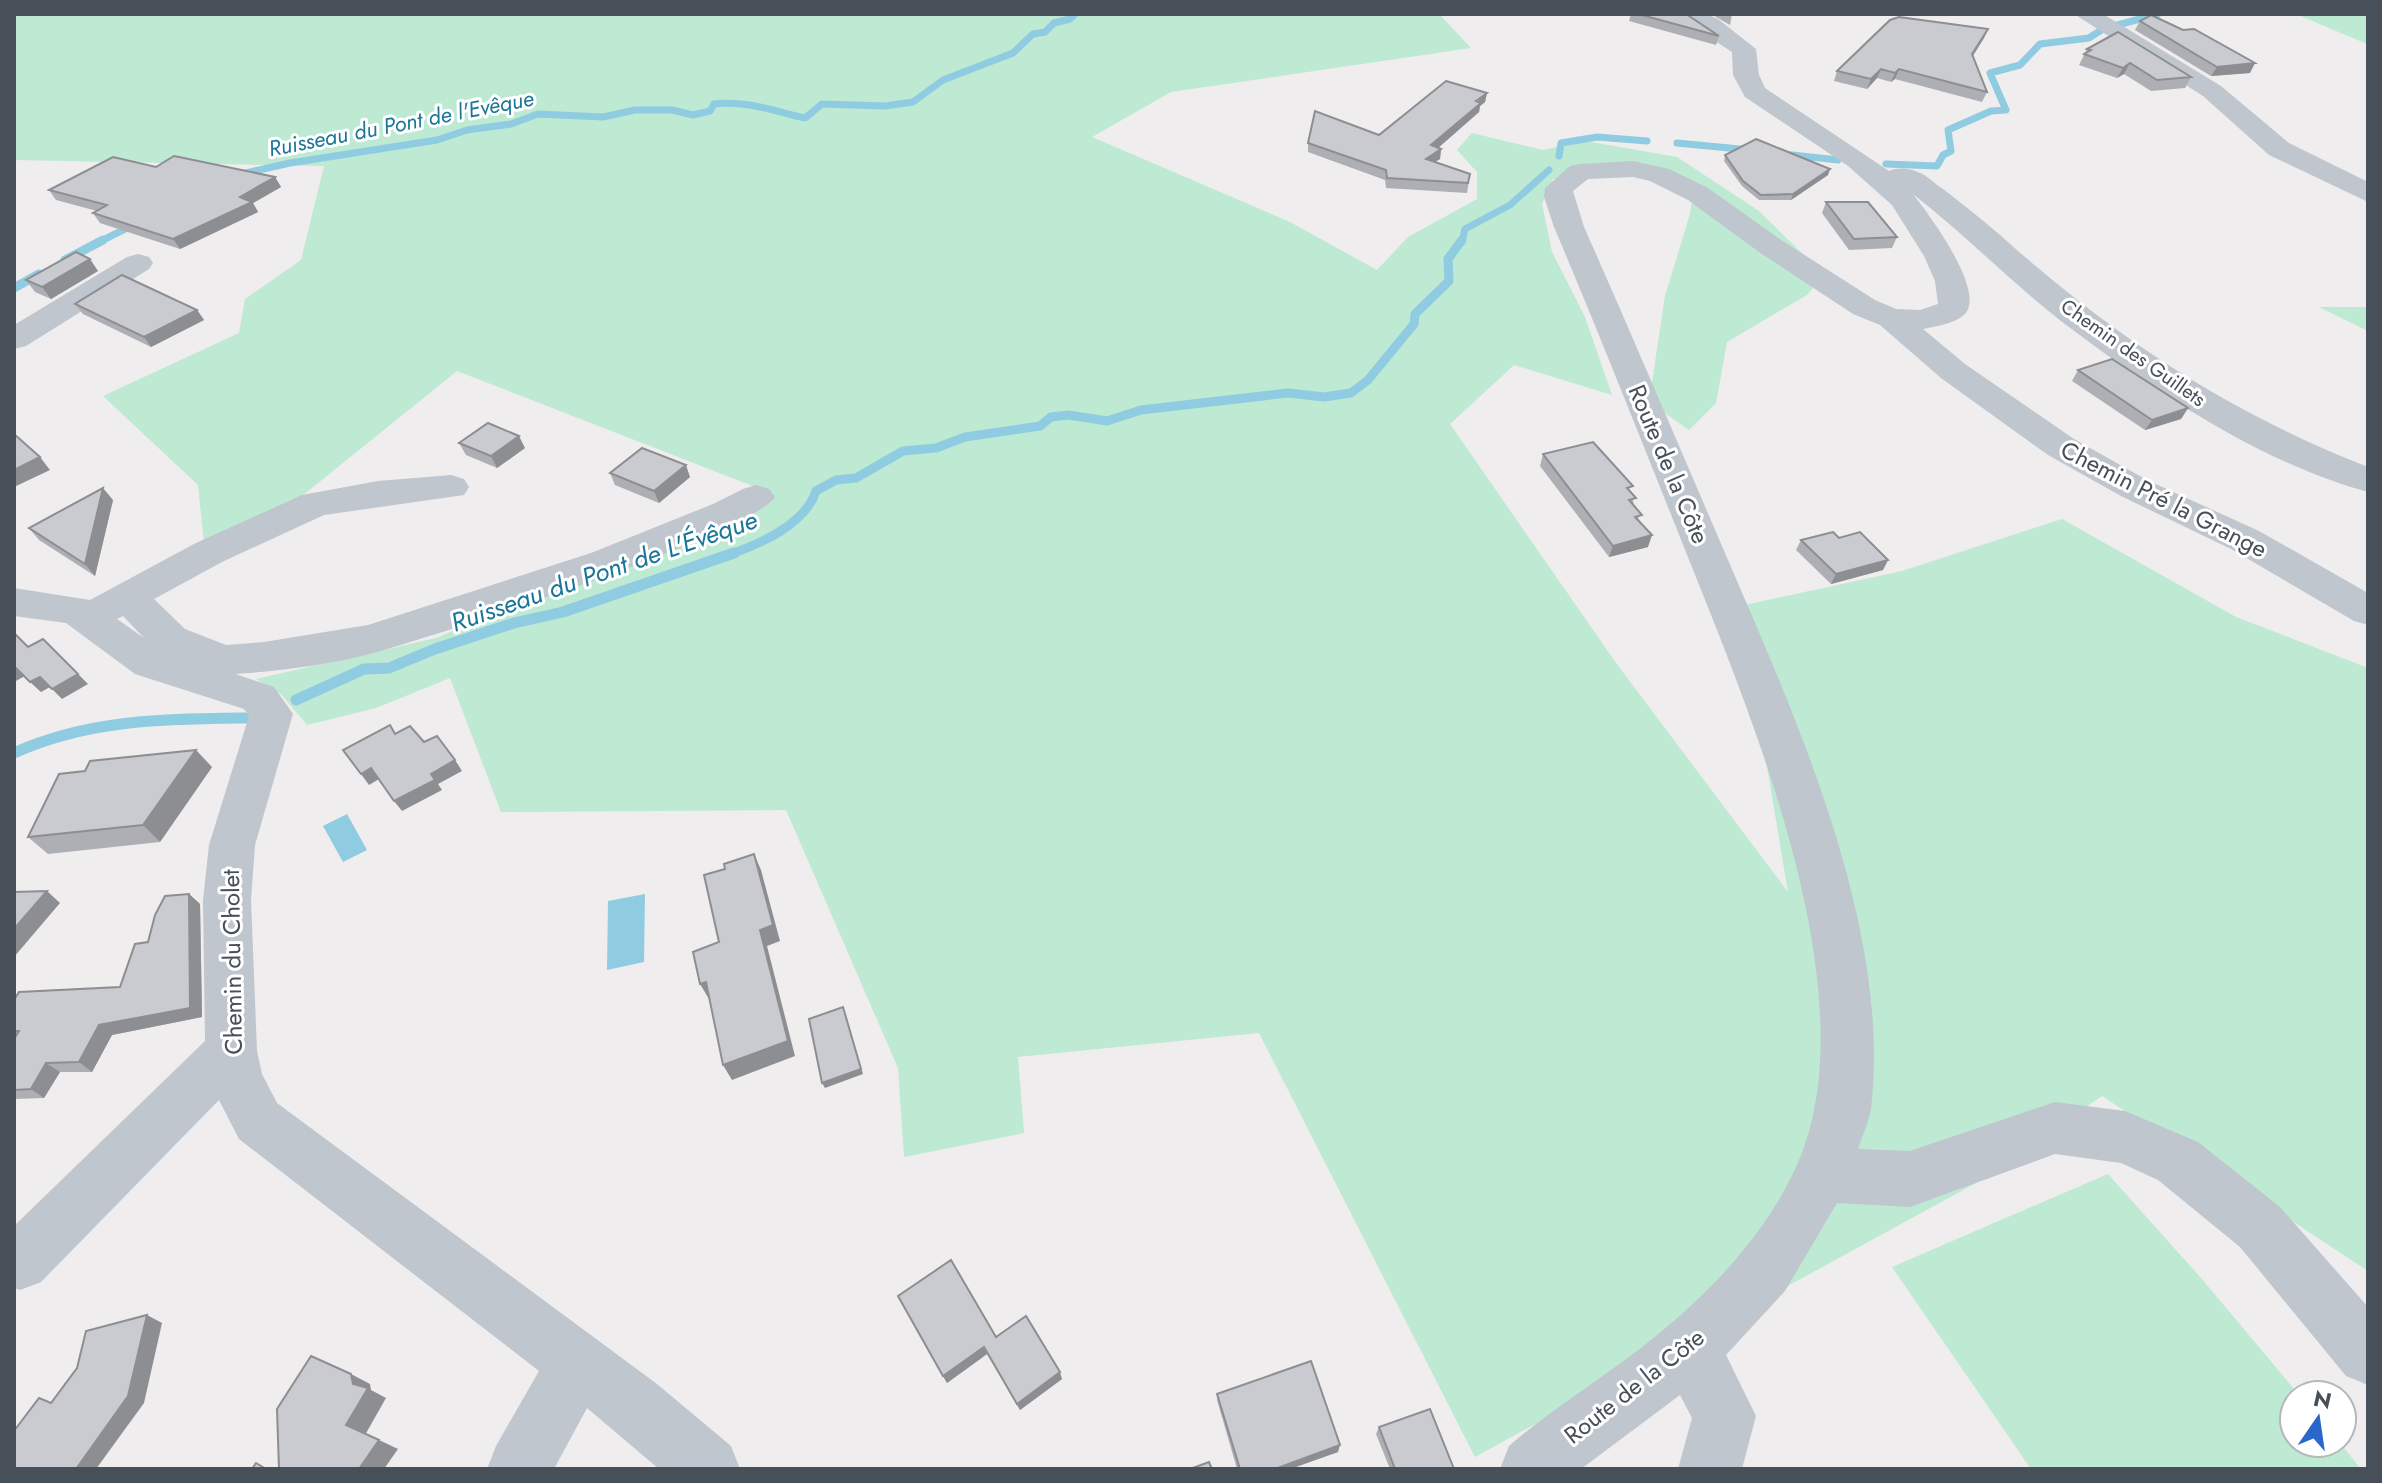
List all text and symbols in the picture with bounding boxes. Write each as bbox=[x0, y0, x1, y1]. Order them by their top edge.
water label: Ruisseau du Pont de l'Evêque bbox=[266, 82, 536, 164]
street label: Chemin des Guillets bbox=[2055, 292, 2211, 414]
street label: Route de la Côte bbox=[1620, 379, 1718, 549]
street label: Chemin Pré la Grange bbox=[2055, 432, 2273, 566]
water label: Ruisseau du Pont de L'Évêque bbox=[446, 501, 762, 641]
street label: Chemin du Cholet bbox=[213, 869, 251, 1055]
street label: Route de la Côte bbox=[1556, 1320, 1712, 1452]
north arrow bbox=[2278, 1379, 2358, 1459]
text: N bbox=[2310, 1382, 2335, 1417]

